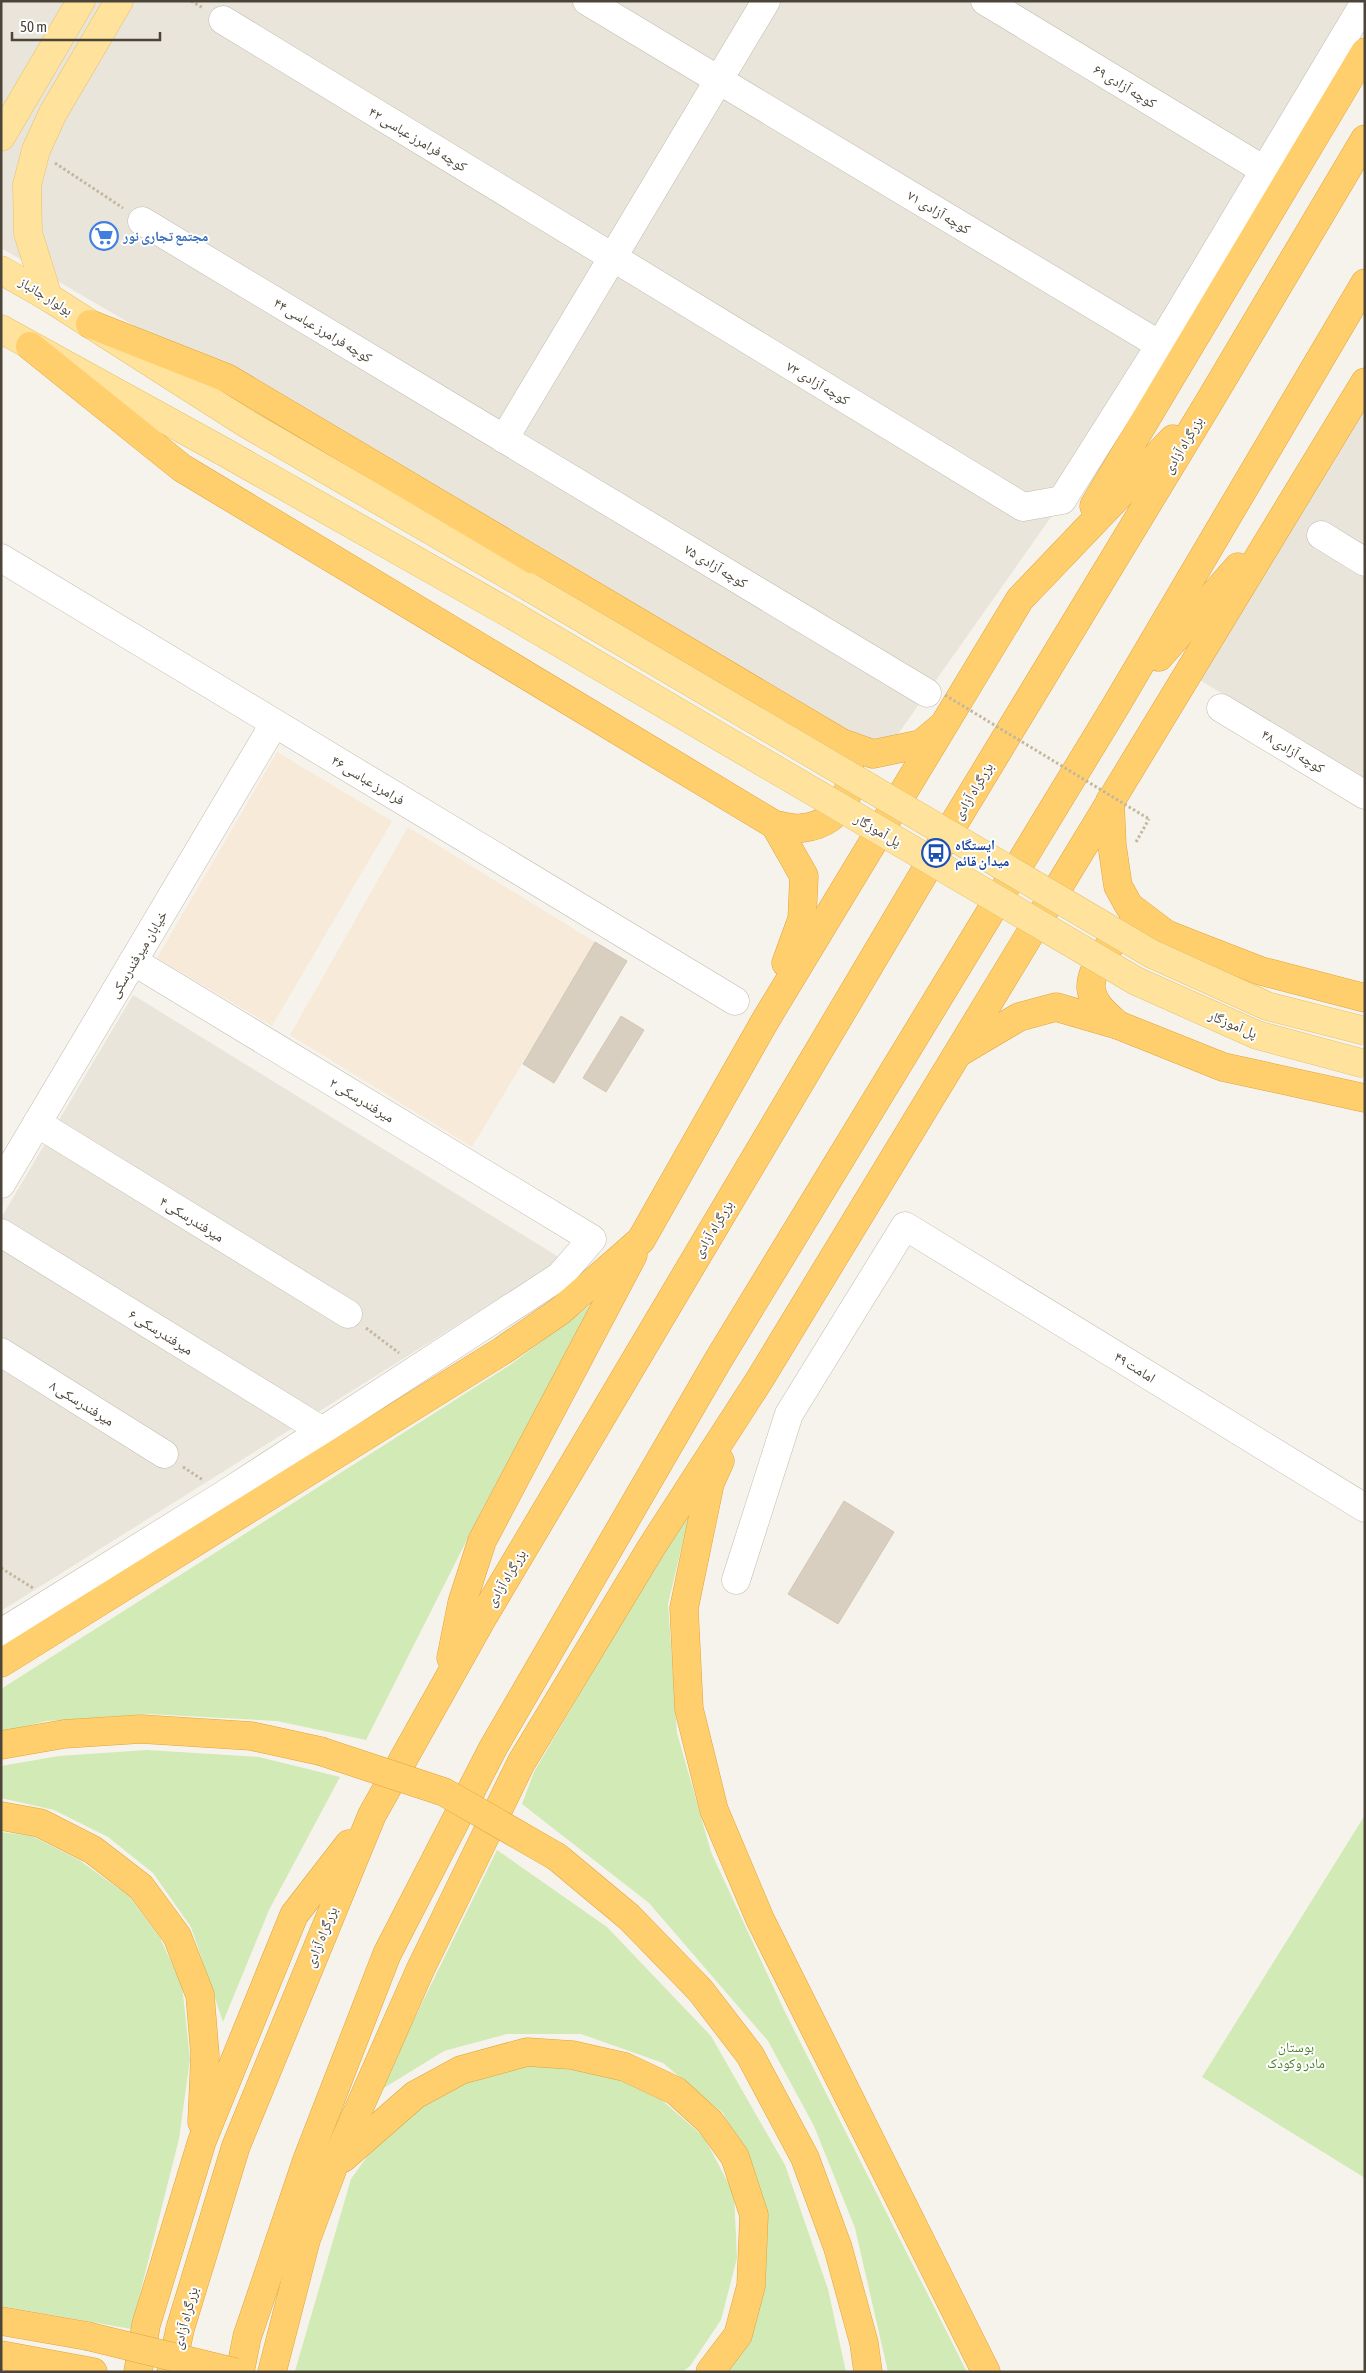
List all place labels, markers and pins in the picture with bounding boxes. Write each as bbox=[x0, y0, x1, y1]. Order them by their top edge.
supermarket icon: مجتمع تجاری نور bbox=[89, 221, 119, 251]
place label: مجتمع تجاری نور bbox=[122, 228, 208, 246]
place label: ایستگاه میدان قائم bbox=[955, 837, 1009, 871]
bus stop icon: ایستگاه میدان قائم bbox=[921, 838, 951, 868]

